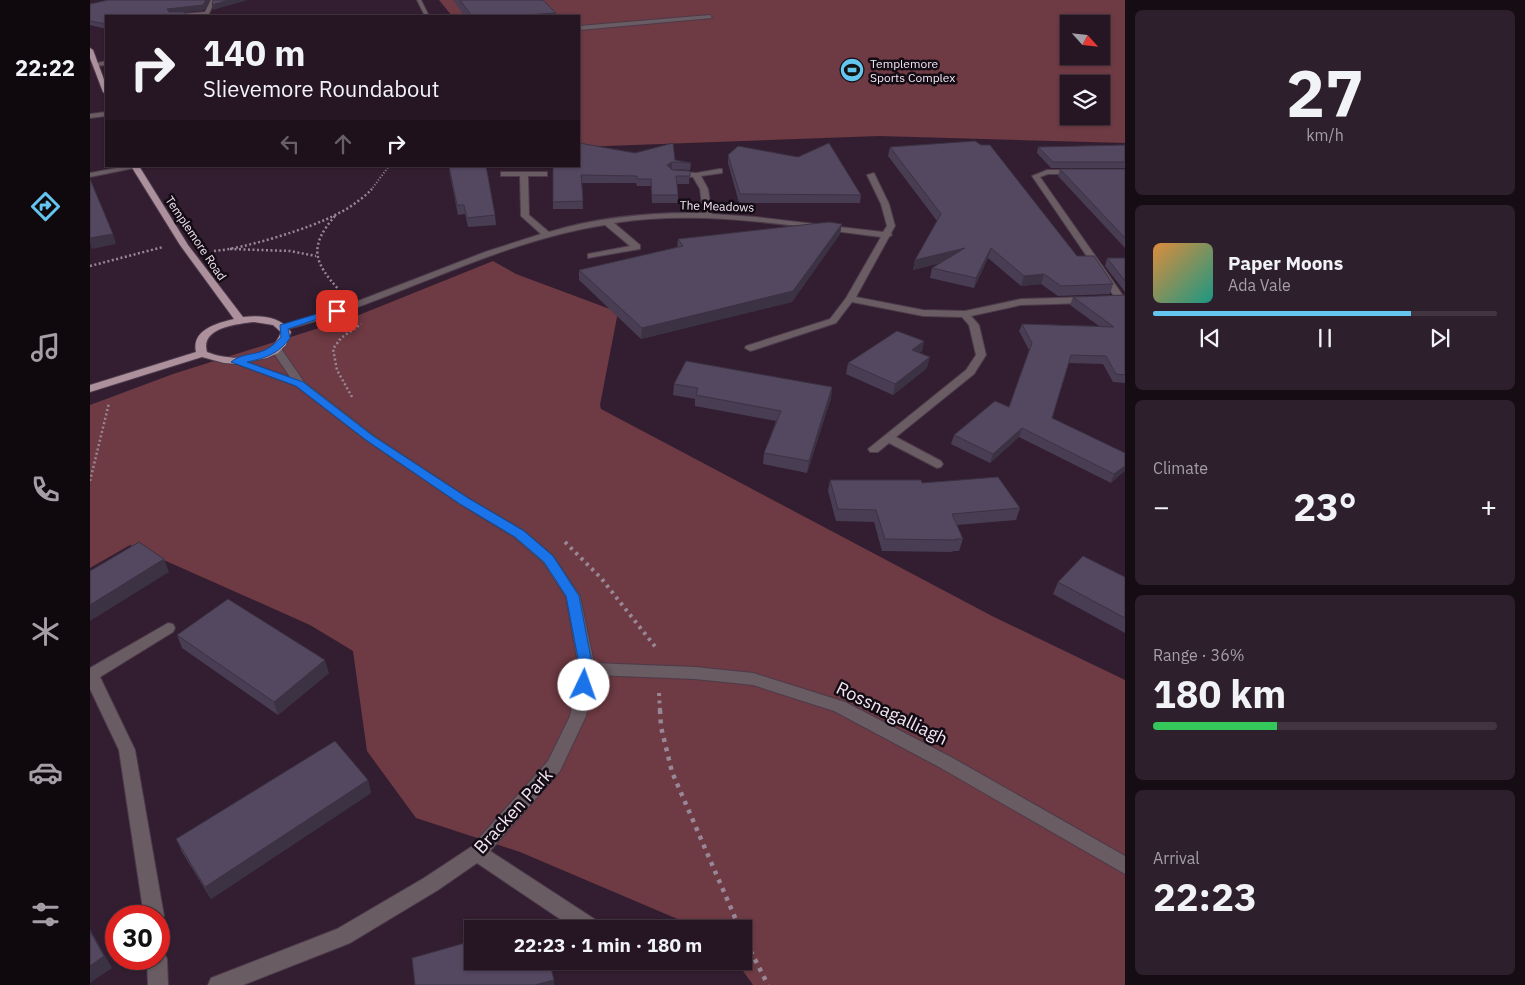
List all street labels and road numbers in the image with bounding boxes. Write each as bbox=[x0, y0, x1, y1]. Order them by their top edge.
street label: Templemore Road bbox=[162, 193, 230, 283]
street label: The Meadows bbox=[680, 197, 755, 215]
street label: Rossnagalliagh bbox=[832, 676, 952, 750]
street label: Bracken Park bbox=[469, 763, 558, 858]

